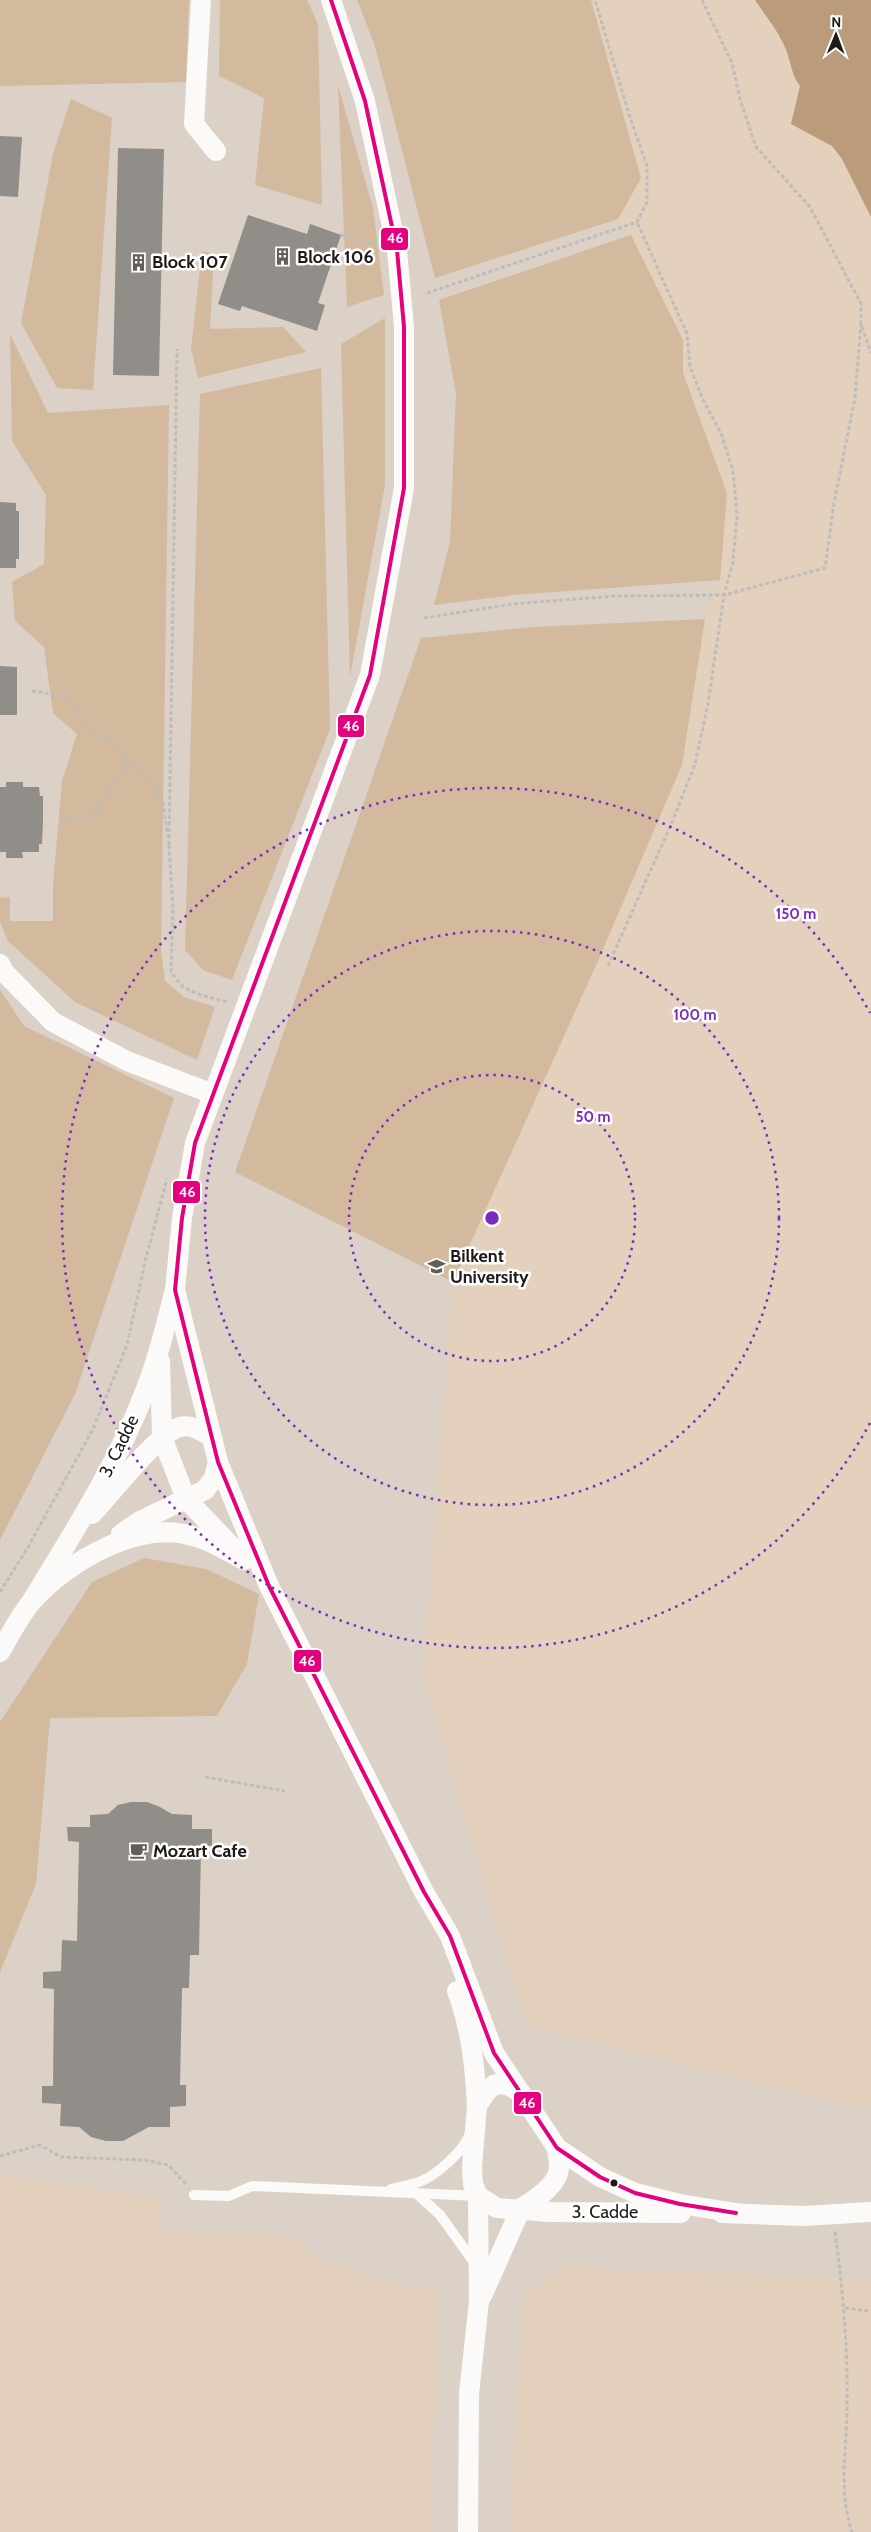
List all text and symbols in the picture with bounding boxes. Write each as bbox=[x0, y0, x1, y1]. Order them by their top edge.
north arrow bbox=[811, 10, 861, 60]
text: N bbox=[831, 13, 841, 31]
line badge: 46 bbox=[380, 227, 409, 251]
text: 46 bbox=[387, 229, 403, 247]
place label: Block 106 bbox=[297, 246, 374, 268]
building icon: Block 106 bbox=[273, 247, 293, 267]
place label: Block 107 bbox=[152, 251, 228, 273]
building icon: Block 107 bbox=[128, 252, 148, 272]
line badge: 46 bbox=[337, 714, 365, 738]
text: 46 bbox=[343, 717, 359, 735]
text: 150 m bbox=[776, 905, 816, 923]
text: 100 m bbox=[673, 1006, 717, 1024]
text: 50 m bbox=[575, 1108, 611, 1126]
line badge: 46 bbox=[172, 1180, 201, 1204]
text: 46 bbox=[179, 1183, 195, 1201]
centre of rings bbox=[483, 1209, 501, 1227]
place label: Bilkent University bbox=[450, 1245, 529, 1288]
school or university icon: Bilkent University bbox=[426, 1256, 446, 1276]
street label: 3. Cadde bbox=[95, 1411, 143, 1481]
line badge: 46 bbox=[293, 1649, 322, 1673]
text: 46 bbox=[299, 1652, 315, 1670]
place label: Mozart Cafe bbox=[153, 1840, 247, 1862]
cafe icon: Mozart Cafe bbox=[129, 1841, 149, 1861]
line badge: 46 bbox=[513, 2091, 542, 2115]
text: 46 bbox=[519, 2094, 535, 2112]
unlabelled marker bbox=[609, 2178, 619, 2188]
street label: 3. Cadde bbox=[572, 2201, 638, 2223]

